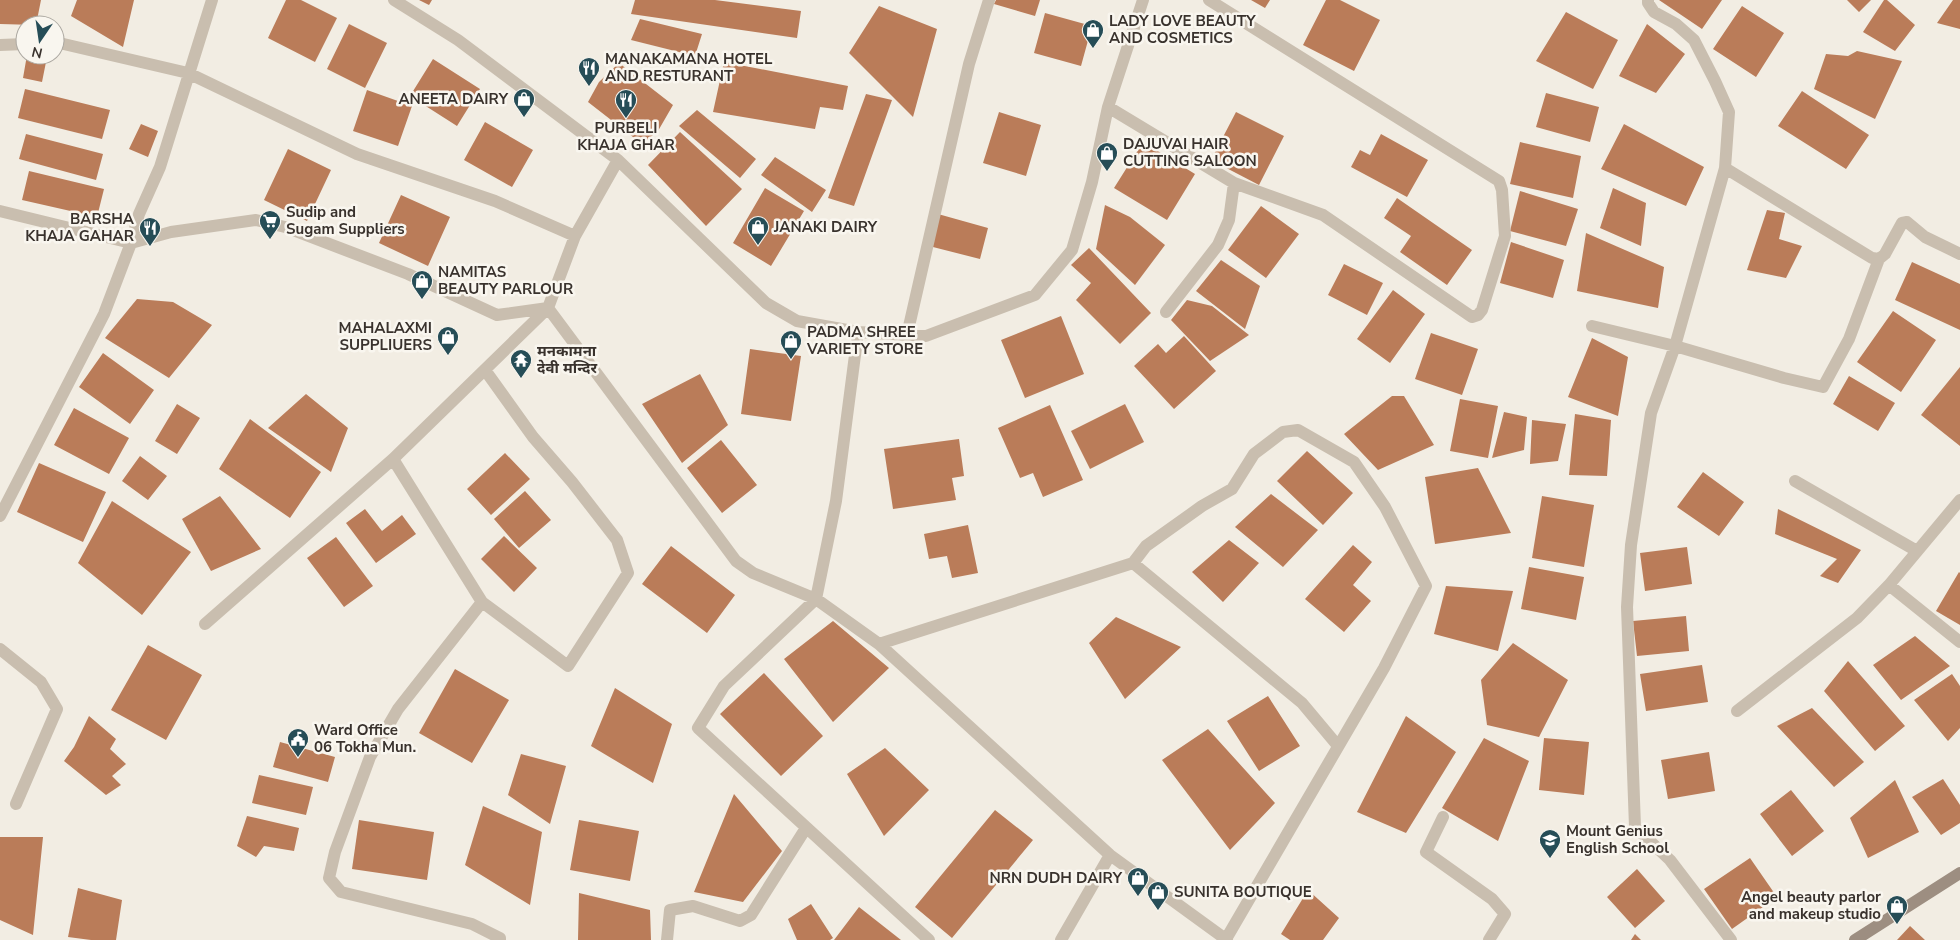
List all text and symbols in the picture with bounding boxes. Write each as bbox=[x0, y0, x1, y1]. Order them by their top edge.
place label: LADY LOVE BEAUTY AND COSMETICS bbox=[1109, 11, 1256, 48]
north arrow bbox=[15, 15, 65, 65]
shop icon: LADY LOVE BEAUTY AND COSMETICS bbox=[1081, 18, 1105, 49]
text: N bbox=[30, 42, 44, 63]
place label: MANAKAMANA HOTEL AND RESTURANT bbox=[605, 49, 773, 86]
restaurant icon: MANAKAMANA HOTEL AND RESTURANT bbox=[577, 56, 601, 87]
shop icon: ANEETA DAIRY bbox=[512, 87, 536, 118]
restaurant icon: PURBELI KHAJA GHAR bbox=[614, 88, 638, 119]
place label: ANEETA DAIRY bbox=[398, 89, 509, 109]
place label: PURBELI KHAJA GHAR bbox=[577, 118, 676, 155]
place label: DAJUVAI HAIR CUTTING SALOON bbox=[1123, 134, 1257, 171]
shop icon: DAJUVAI HAIR CUTTING SALOON bbox=[1095, 141, 1119, 172]
place label: Sudip and Sugam Suppliers bbox=[286, 202, 405, 239]
place label: BARSHA KHAJA GAHAR bbox=[25, 209, 135, 246]
supermarket icon: Sudip and Sugam Suppliers bbox=[258, 209, 282, 240]
shop icon: JANAKI DAIRY bbox=[746, 215, 770, 246]
restaurant icon: BARSHA KHAJA GAHAR bbox=[138, 216, 162, 247]
place label: JANAKI DAIRY bbox=[773, 217, 878, 237]
place label: NAMITAS BEAUTY PARLOUR bbox=[438, 262, 574, 299]
shop icon: NAMITAS BEAUTY PARLOUR bbox=[410, 269, 434, 300]
place label: MAHALAXMI SUPPLIUERS bbox=[339, 318, 432, 355]
place label: PADMA SHREE VARIETY STORE bbox=[806, 322, 923, 359]
shop icon: MAHALAXMI SUPPLIUERS bbox=[436, 325, 460, 356]
shop icon: PADMA SHREE VARIETY STORE bbox=[779, 329, 803, 360]
place label: मनकामना देवी मन्दिर bbox=[537, 341, 597, 378]
temple icon: मनकामना देवी मन्दिर bbox=[509, 348, 533, 379]
place label: Ward Office 06 Tokha Mun. bbox=[314, 720, 416, 757]
public building icon: Ward Office 06 Tokha Mun. bbox=[286, 727, 310, 758]
place label: Mount Genius English School bbox=[1566, 821, 1669, 858]
school or university icon: Mount Genius English School bbox=[1538, 828, 1562, 859]
shop icon: NRN DUDH DAIRY bbox=[1126, 866, 1150, 897]
place label: NRN DUDH DAIRY bbox=[990, 868, 1123, 888]
shop icon: SUNITA BOUTIQUE bbox=[1146, 880, 1170, 911]
place label: SUNITA BOUTIQUE bbox=[1174, 882, 1312, 902]
place label: Angel beauty parlor and makeup studio bbox=[1741, 887, 1881, 924]
shop icon: Angel beauty parlor and makeup studio bbox=[1885, 894, 1909, 925]

